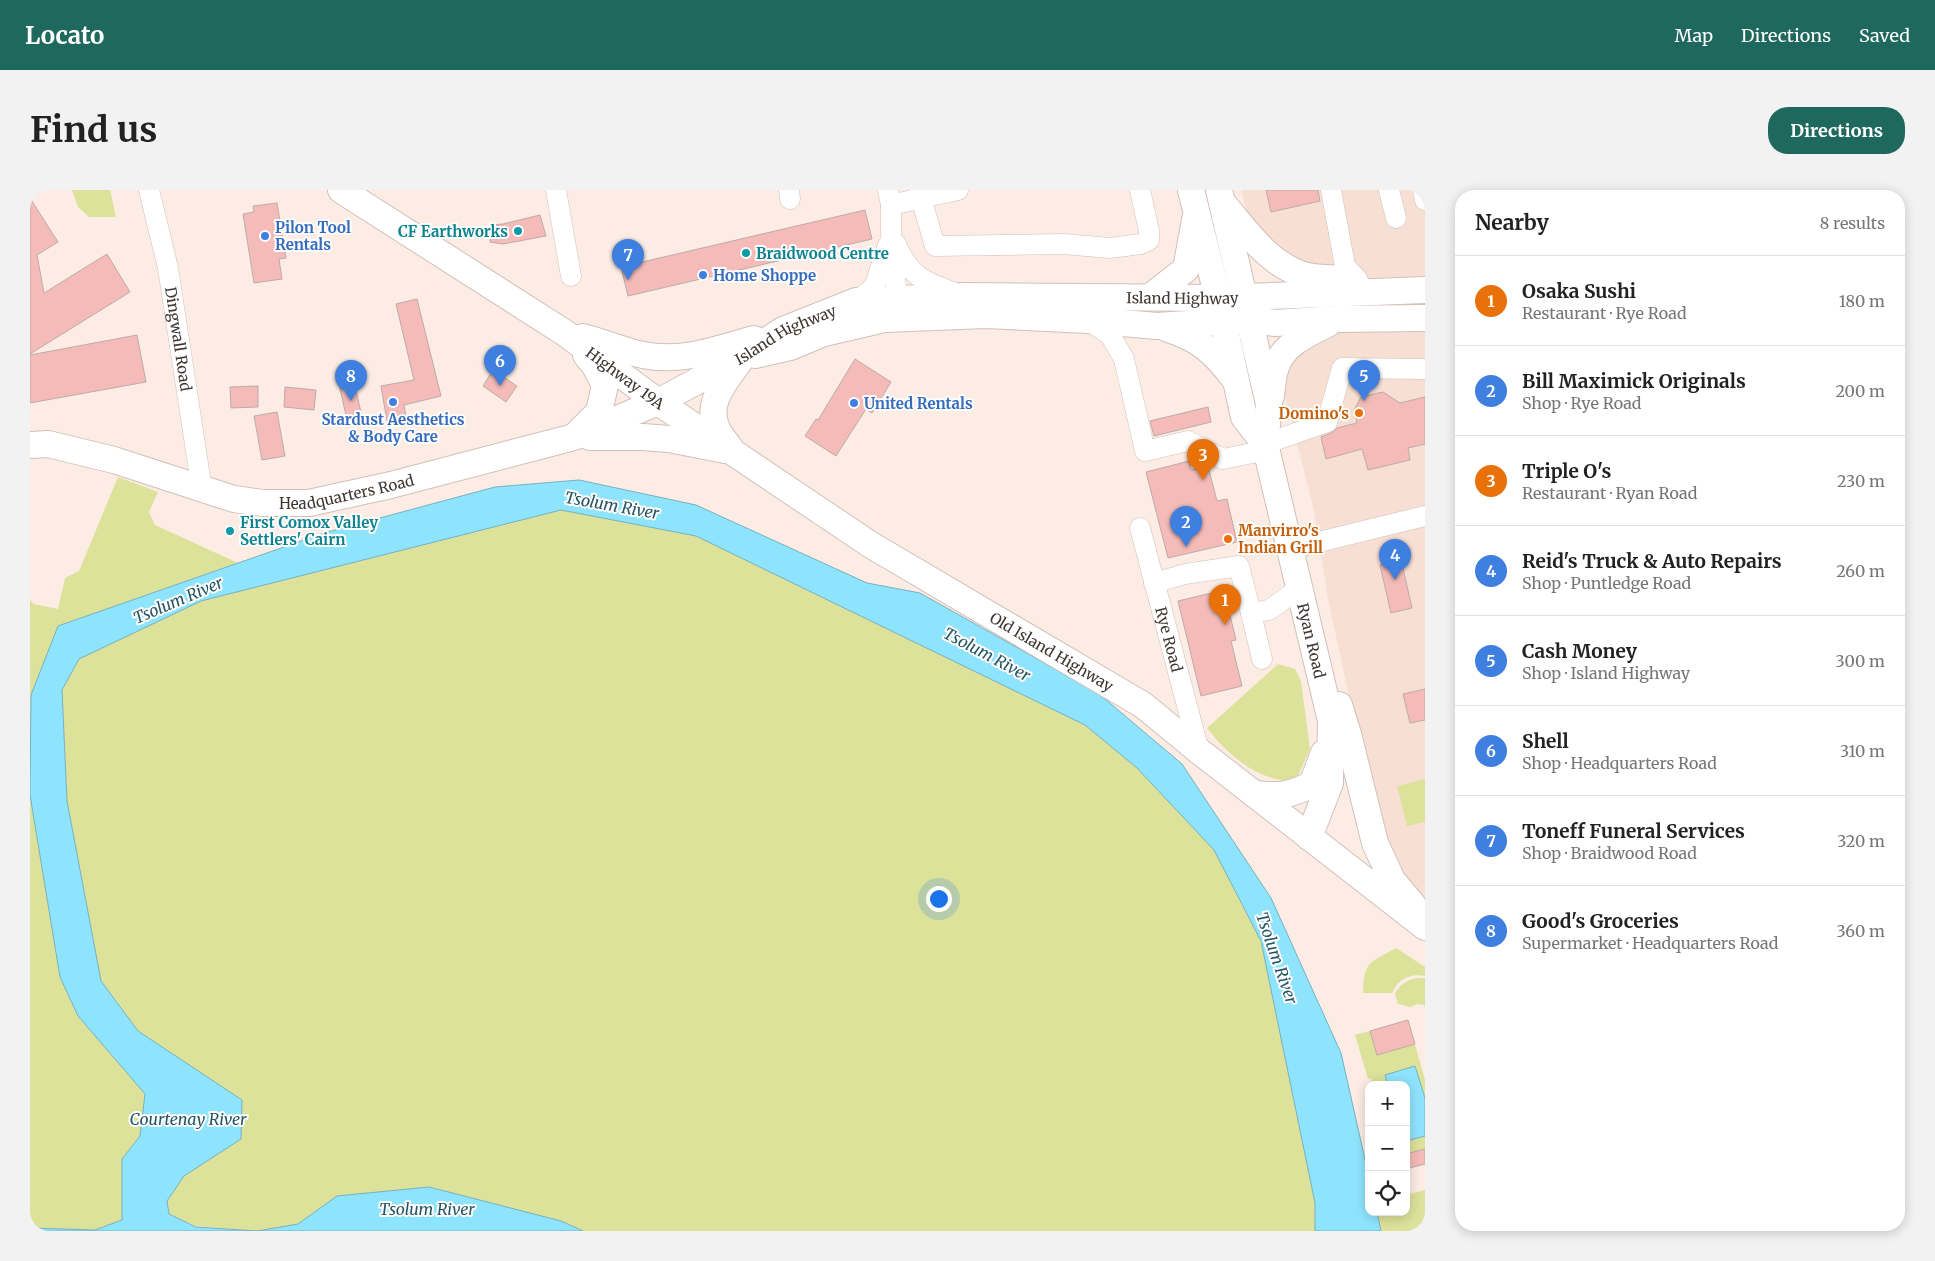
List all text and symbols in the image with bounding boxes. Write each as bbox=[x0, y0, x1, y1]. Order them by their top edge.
text: Locato bbox=[25, 20, 104, 51]
text: Map bbox=[1675, 24, 1713, 47]
text: Directions bbox=[1741, 24, 1831, 47]
text: Saved bbox=[1859, 24, 1910, 47]
button: Directions bbox=[1768, 107, 1905, 154]
text: Find us bbox=[30, 108, 157, 152]
text: Nearby bbox=[1475, 209, 1549, 236]
text: 8 results bbox=[1820, 213, 1885, 233]
place label: Pilon Tool Rentals bbox=[275, 218, 351, 254]
place label: CF Earthworks bbox=[398, 222, 508, 241]
marker: CF Earthworks bbox=[512, 225, 524, 237]
marker: Pilon Tool Rentals bbox=[259, 230, 271, 242]
pin: 7 bbox=[612, 239, 644, 280]
place label: Braidwood Centre bbox=[756, 244, 889, 263]
marker: Braidwood Centre bbox=[740, 247, 752, 259]
place label: Home Shoppe bbox=[713, 266, 816, 285]
marker: Home Shoppe bbox=[697, 269, 709, 281]
text: Osaka Sushi bbox=[1522, 279, 1636, 303]
street label: Dingwall Road bbox=[161, 285, 196, 392]
street label: Island Highway bbox=[1126, 288, 1239, 308]
text: 1 bbox=[1487, 291, 1495, 311]
text: 180 m bbox=[1839, 291, 1885, 311]
street label: Island Highway bbox=[731, 300, 839, 369]
text: Restaurant · Rye Road bbox=[1522, 303, 1687, 323]
street label: Highway 19A bbox=[583, 343, 668, 413]
pin: 6 bbox=[484, 345, 516, 386]
pin: 8 bbox=[335, 360, 367, 401]
pin: 5 bbox=[1348, 360, 1380, 401]
text: Bill Maximick Originals bbox=[1522, 369, 1746, 393]
text: 2 bbox=[1486, 381, 1496, 401]
text: 200 m bbox=[1835, 381, 1885, 401]
text: Shop · Rye Road bbox=[1522, 393, 1642, 413]
place label: United Rentals bbox=[864, 394, 973, 413]
marker: Stardust Aesthetics & Body Care bbox=[387, 396, 399, 408]
marker: United Rentals bbox=[848, 397, 860, 409]
place label: Domino's bbox=[1278, 404, 1349, 423]
marker: Domino's bbox=[1353, 407, 1365, 419]
place label: Stardust Aesthetics & Body Care bbox=[321, 410, 465, 446]
pin: 3 bbox=[1187, 439, 1219, 480]
text: Triple O's bbox=[1522, 459, 1611, 483]
street label: Headquarters Road bbox=[279, 470, 416, 513]
text: 3 bbox=[1486, 471, 1496, 491]
text: 230 m bbox=[1837, 471, 1885, 491]
text: Restaurant · Ryan Road bbox=[1522, 483, 1697, 503]
water label: Tsolum River bbox=[563, 487, 661, 523]
pin: 2 bbox=[1170, 506, 1202, 547]
place label: First Comox Valley Settlers' Cairn bbox=[240, 513, 378, 549]
place label: Manvirro's Indian Grill bbox=[1238, 521, 1323, 557]
marker: First Comox Valley Settlers' Cairn bbox=[224, 525, 236, 537]
marker: Manvirro's Indian Grill bbox=[1222, 533, 1234, 545]
pin: 4 bbox=[1379, 539, 1411, 580]
text: Reid's Truck & Auto Repairs bbox=[1522, 549, 1782, 573]
text: 4 bbox=[1486, 561, 1496, 581]
text: 260 m bbox=[1836, 561, 1885, 581]
water label: Tsolum River bbox=[130, 572, 226, 628]
text: Shop · Puntledge Road bbox=[1522, 573, 1691, 593]
pin: 1 bbox=[1209, 584, 1241, 625]
street label: Ryan Road bbox=[1294, 601, 1330, 680]
street label: Rye Road bbox=[1152, 605, 1187, 674]
street label: Old Island Highway bbox=[987, 608, 1117, 695]
water label: Tsolum River bbox=[940, 623, 1034, 685]
text: Cash Money bbox=[1522, 639, 1637, 663]
text: 5 bbox=[1486, 651, 1496, 671]
text: 300 m bbox=[1836, 651, 1885, 671]
text: Shop · Island Highway bbox=[1522, 663, 1690, 683]
text: Shell bbox=[1522, 729, 1569, 753]
text: 6 bbox=[1486, 741, 1496, 761]
text: 310 m bbox=[1840, 741, 1885, 761]
text: Shop · Headquarters Road bbox=[1522, 753, 1717, 773]
text: Toneff Funeral Services bbox=[1522, 819, 1745, 843]
text: 7 bbox=[1486, 831, 1496, 851]
text: 320 m bbox=[1837, 831, 1885, 851]
text: Shop · Braidwood Road bbox=[1522, 843, 1697, 863]
your location bbox=[926, 886, 952, 912]
text: Good's Groceries bbox=[1522, 909, 1679, 933]
water label: Tsolum River bbox=[1252, 910, 1302, 1007]
text: 8 bbox=[1486, 921, 1496, 941]
text: 360 m bbox=[1836, 921, 1885, 941]
text: Supermarket · Headquarters Road bbox=[1522, 933, 1778, 953]
map controls bbox=[1365, 1081, 1410, 1216]
button: + bbox=[1365, 1081, 1410, 1126]
water label: Courtenay River bbox=[129, 1109, 247, 1129]
button: − bbox=[1365, 1126, 1410, 1171]
button: locate bbox=[1365, 1171, 1410, 1216]
water label: Tsolum River bbox=[379, 1199, 475, 1219]

